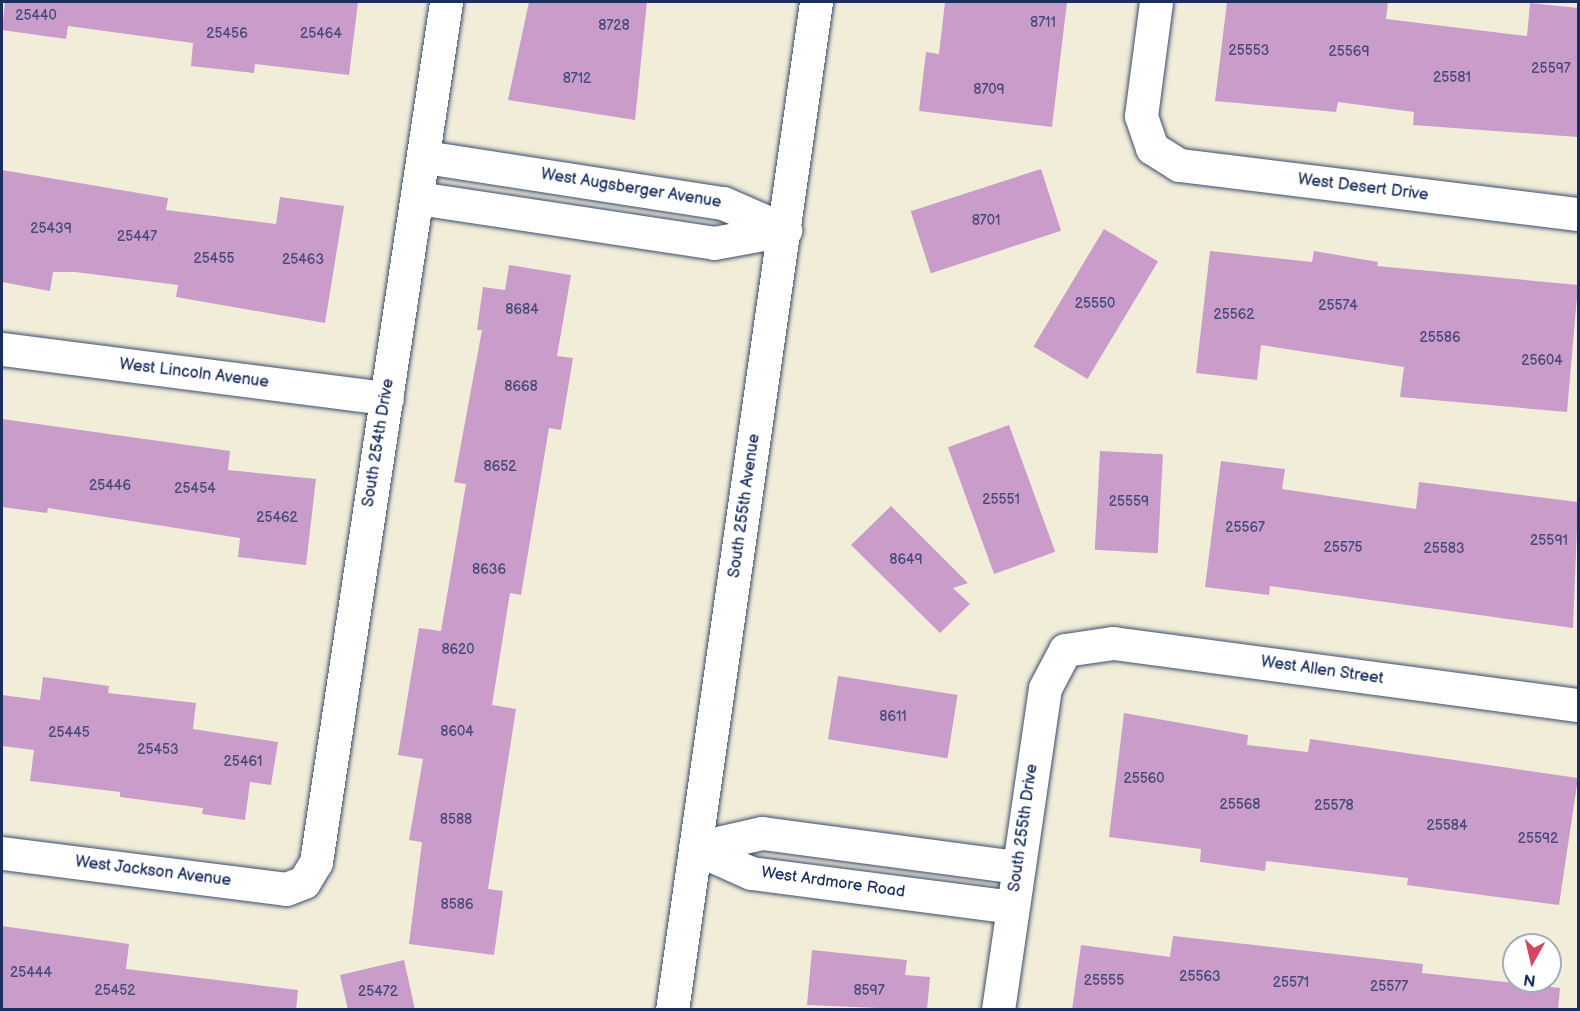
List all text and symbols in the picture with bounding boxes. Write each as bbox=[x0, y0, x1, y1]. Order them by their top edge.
house number: 25440 bbox=[15, 8, 57, 24]
house number: 8711 bbox=[1030, 15, 1056, 31]
house number: 8728 bbox=[598, 18, 630, 34]
house number: 25456 bbox=[206, 26, 248, 42]
house number: 25464 bbox=[300, 26, 342, 42]
house number: 25553 bbox=[1229, 43, 1269, 59]
house number: 25569 bbox=[1329, 44, 1369, 60]
house number: 25597 bbox=[1531, 61, 1571, 77]
house number: 25581 bbox=[1433, 70, 1471, 86]
house number: 8712 bbox=[563, 71, 591, 87]
house number: 8709 bbox=[973, 82, 1005, 98]
street label: West Augsberger Avenue bbox=[539, 165, 723, 213]
street label: West Desert Drive bbox=[1297, 170, 1429, 206]
house number: 8701 bbox=[972, 213, 1000, 229]
house number: 25439 bbox=[30, 221, 72, 237]
house number: 25447 bbox=[117, 229, 157, 245]
house number: 25455 bbox=[194, 251, 234, 267]
house number: 25463 bbox=[282, 252, 324, 268]
house number: 25550 bbox=[1075, 296, 1115, 312]
house number: 25574 bbox=[1318, 298, 1358, 314]
house number: 8684 bbox=[505, 302, 539, 318]
house number: 25562 bbox=[1213, 307, 1255, 323]
house number: 25586 bbox=[1419, 330, 1461, 346]
house number: 25604 bbox=[1521, 353, 1563, 369]
street label: West Lincoln Avenue bbox=[118, 355, 270, 393]
street label: South 254th Drive bbox=[359, 377, 399, 509]
house number: 8668 bbox=[504, 379, 538, 395]
street label: South 255th Avenue bbox=[725, 433, 765, 579]
house number: 8652 bbox=[484, 459, 516, 475]
house number: 25446 bbox=[89, 478, 131, 494]
house number: 25454 bbox=[174, 481, 216, 497]
house number: 25551 bbox=[982, 492, 1020, 508]
house number: 25559 bbox=[1109, 494, 1149, 510]
house number: 25462 bbox=[256, 510, 298, 526]
house number: 25567 bbox=[1225, 520, 1265, 536]
house number: 25591 bbox=[1530, 533, 1568, 549]
house number: 25575 bbox=[1323, 540, 1363, 556]
house number: 25583 bbox=[1423, 541, 1465, 557]
house number: 8649 bbox=[889, 552, 923, 568]
house number: 8636 bbox=[472, 562, 506, 578]
house number: 8620 bbox=[441, 642, 475, 658]
street label: West Allen Street bbox=[1259, 653, 1385, 689]
house number: 8611 bbox=[879, 709, 907, 725]
house number: 8604 bbox=[440, 724, 474, 740]
house number: 25445 bbox=[48, 725, 90, 741]
house number: 25453 bbox=[137, 742, 179, 758]
house number: 25461 bbox=[224, 754, 262, 770]
street label: South 255th Drive bbox=[1006, 763, 1042, 893]
house number: 25560 bbox=[1123, 771, 1165, 787]
house number: 25568 bbox=[1219, 797, 1261, 813]
house number: 25578 bbox=[1314, 798, 1354, 814]
house number: 8588 bbox=[440, 812, 472, 828]
house number: 25584 bbox=[1426, 818, 1468, 834]
house number: 25592 bbox=[1518, 831, 1558, 847]
street label: West Jackson Avenue bbox=[74, 853, 232, 891]
street label: West Ardmore Road bbox=[760, 863, 906, 903]
house number: 8586 bbox=[441, 897, 473, 913]
north arrow bbox=[1502, 933, 1562, 993]
house number: 25444 bbox=[10, 965, 52, 981]
house number: 25563 bbox=[1179, 969, 1221, 985]
text: N bbox=[1522, 969, 1537, 990]
house number: 25555 bbox=[1084, 973, 1124, 989]
house number: 25571 bbox=[1273, 975, 1309, 991]
house number: 25577 bbox=[1370, 979, 1408, 995]
house number: 25452 bbox=[94, 983, 136, 999]
house number: 8597 bbox=[853, 983, 885, 999]
house number: 25472 bbox=[358, 984, 398, 1000]

